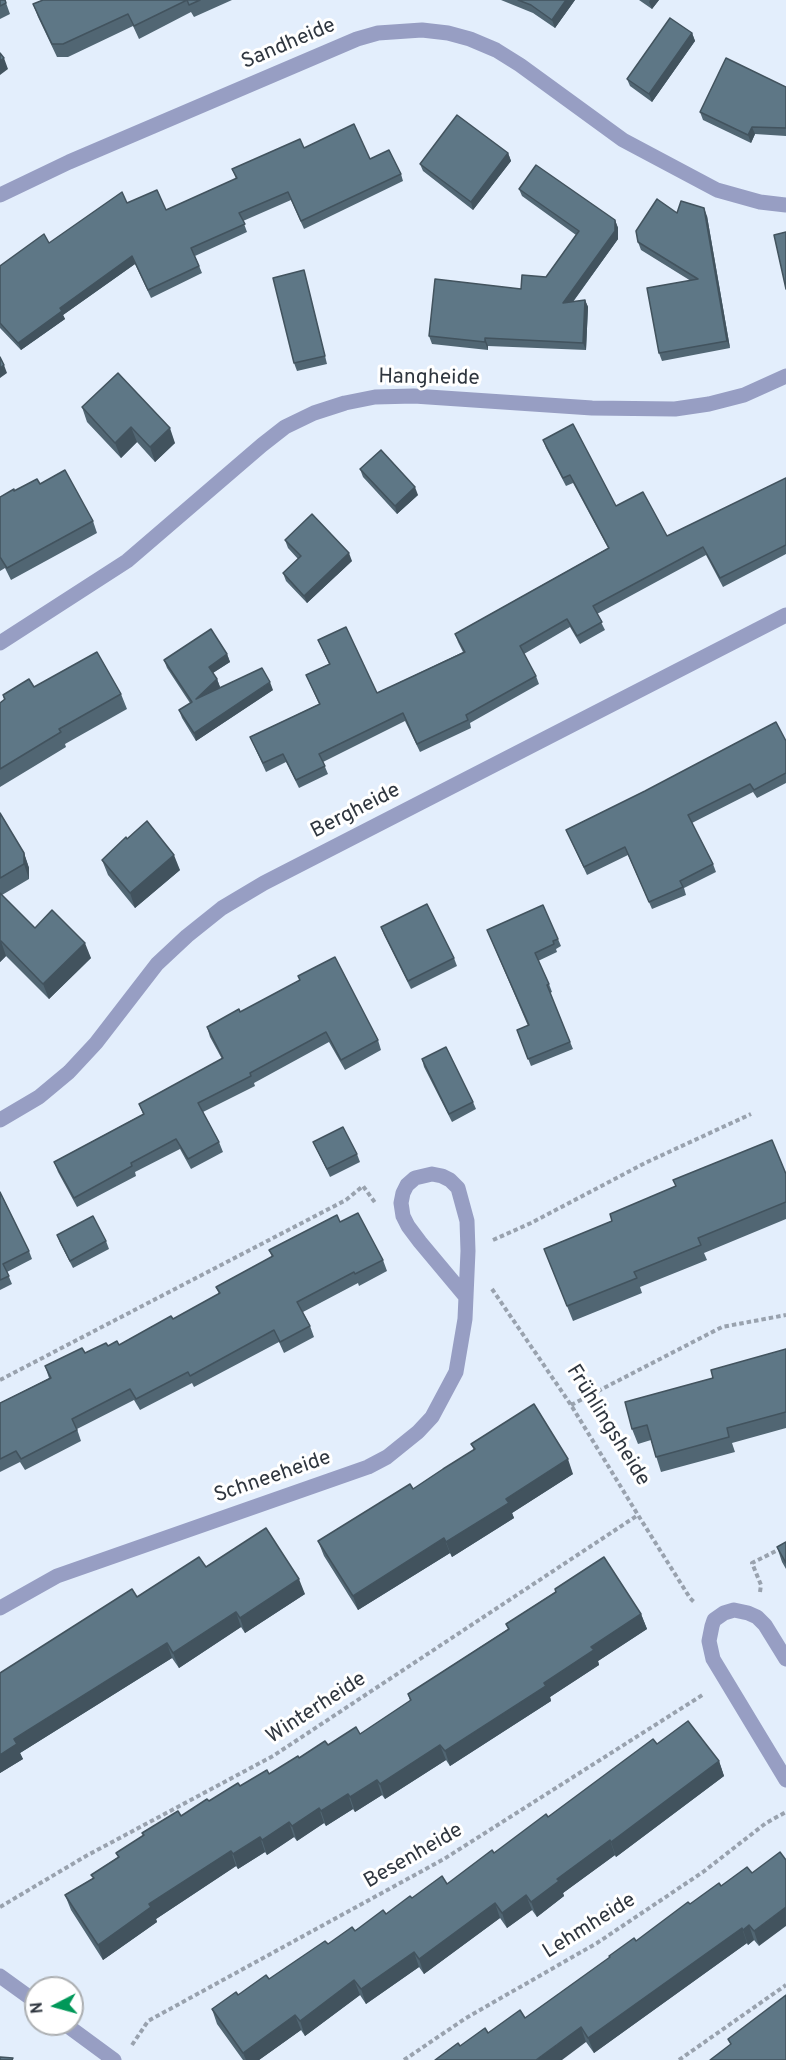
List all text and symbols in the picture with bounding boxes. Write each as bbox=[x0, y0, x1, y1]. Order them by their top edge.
street label: Sandheide bbox=[238, 14, 340, 76]
street label: Hangheide bbox=[378, 366, 480, 392]
street label: Bergheide bbox=[307, 779, 405, 845]
street label: Frühlingsheide bbox=[560, 1361, 654, 1491]
street label: Schneeheide bbox=[211, 1446, 335, 1510]
street label: Winterheide bbox=[262, 1667, 372, 1751]
street label: Besenheide bbox=[360, 1819, 468, 1895]
street label: Lehmheide bbox=[539, 1889, 641, 1965]
north arrow bbox=[24, 1976, 84, 2036]
text: N bbox=[28, 2001, 49, 2014]

